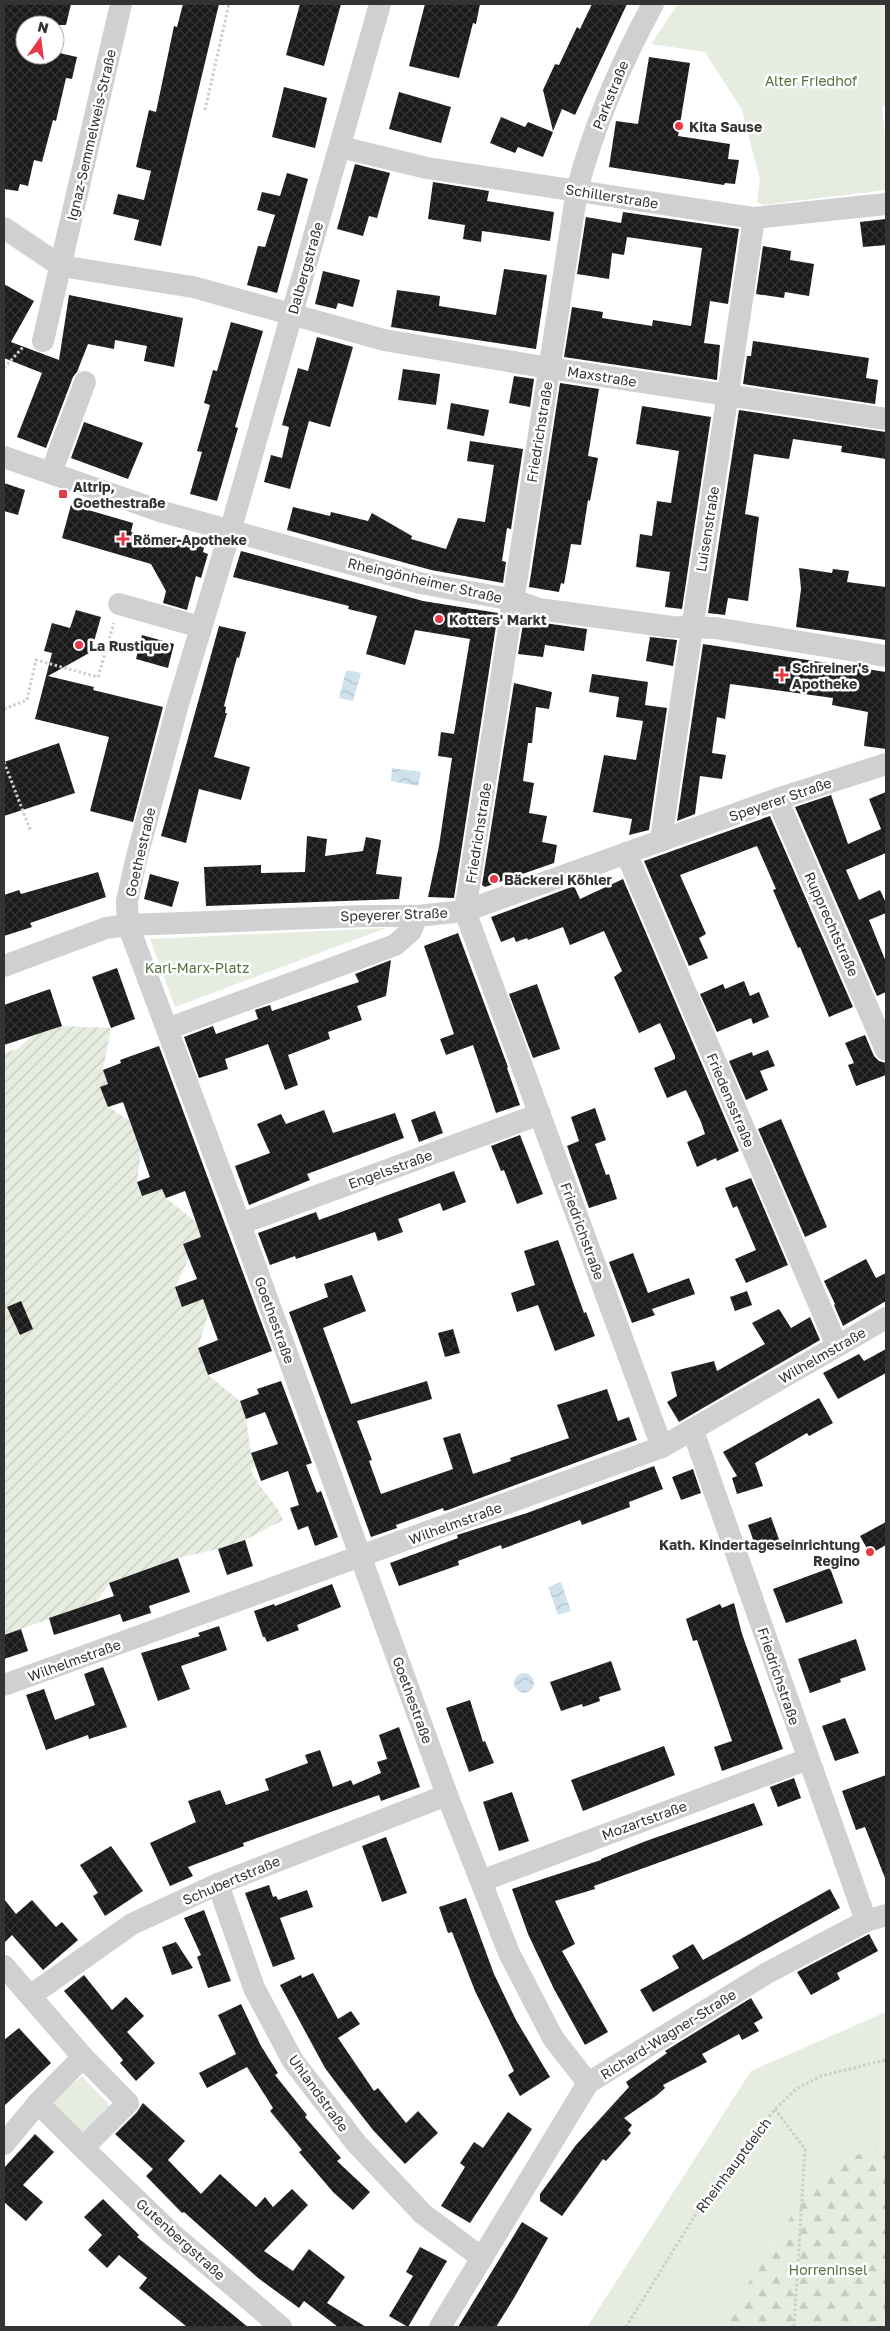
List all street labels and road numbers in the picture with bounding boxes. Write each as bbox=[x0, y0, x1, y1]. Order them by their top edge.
street label: Ignaz-Semmelweis-Straße bbox=[63, 48, 119, 222]
street label: Parkstraße bbox=[588, 58, 632, 132]
street label: Schillerstraße bbox=[564, 180, 660, 212]
street label: Dalbergstraße bbox=[284, 220, 326, 316]
street label: Maxstraße bbox=[566, 362, 638, 390]
street label: Friedrichstraße bbox=[523, 380, 555, 484]
street label: Luisenstraße bbox=[692, 485, 722, 573]
street label: Rheingönheimer Straße bbox=[346, 554, 504, 606]
street label: Speyerer Straße bbox=[727, 774, 833, 824]
street label: Friedrichstraße bbox=[462, 781, 494, 885]
street label: Goethestraße bbox=[121, 806, 159, 898]
street label: Rupprechtstraße bbox=[801, 869, 863, 979]
street label: Speyerer Straße bbox=[340, 904, 448, 924]
street label: Friedensstraße bbox=[703, 1050, 759, 1150]
street label: Engelsstraße bbox=[346, 1146, 434, 1192]
street label: Friedrichstraße bbox=[558, 1180, 608, 1282]
street label: Goethestraße bbox=[251, 1274, 299, 1366]
street label: Wilhelmstraße bbox=[775, 1323, 869, 1387]
street label: Wilhelmstraße bbox=[406, 1498, 504, 1548]
street label: Friedrichstraße bbox=[754, 1625, 804, 1727]
street label: Wilhelmstraße bbox=[25, 1635, 123, 1685]
street label: Goethestraße bbox=[389, 1654, 437, 1746]
street label: Mozartstraße bbox=[599, 1797, 689, 1843]
street label: Schubertstraße bbox=[180, 1852, 282, 1908]
street label: Richard-Wagner-Straße bbox=[597, 1985, 739, 2083]
street label: Uhlandstraße bbox=[285, 2051, 353, 2135]
street label: Rheinhauptdeich bbox=[692, 2114, 774, 2216]
street label: Gutenbergstraße bbox=[133, 2195, 229, 2283]

